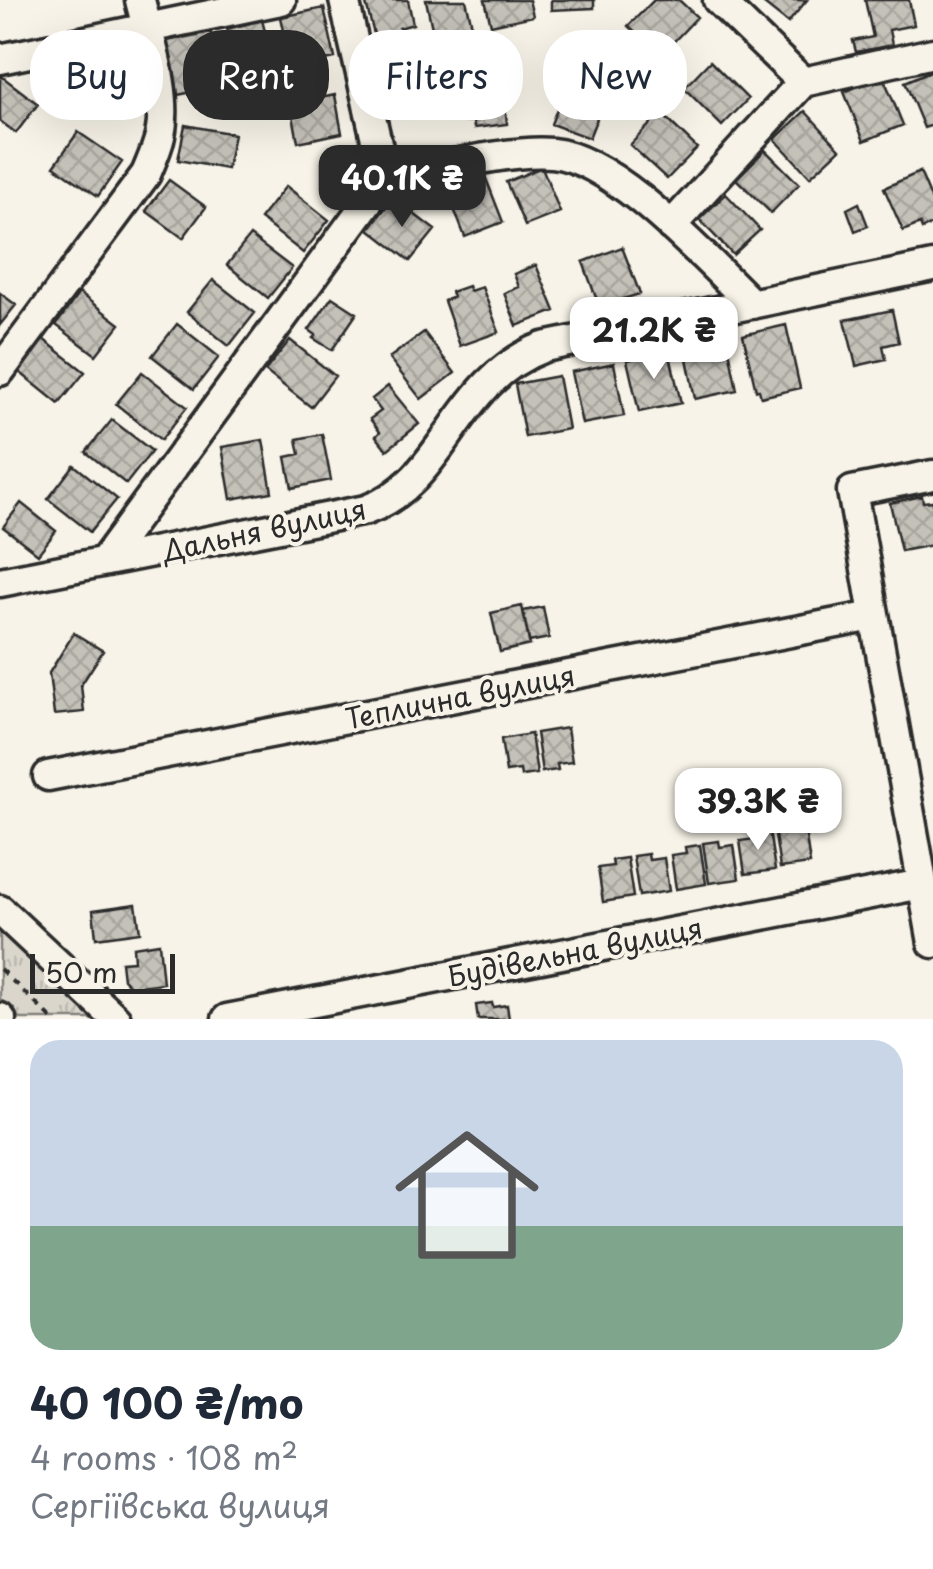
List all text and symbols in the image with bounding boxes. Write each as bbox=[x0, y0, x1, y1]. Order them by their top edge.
chip: Buy bbox=[30, 30, 163, 120]
chip: Rent bbox=[183, 30, 329, 120]
chip: Filters bbox=[349, 30, 523, 120]
chip: New bbox=[543, 30, 687, 120]
pin: 40.1K ₴ bbox=[310, 145, 494, 230]
text: 40.1K ₴ bbox=[341, 153, 463, 201]
pin: 21.2K ₴ bbox=[562, 297, 746, 382]
text: 21.2K ₴ bbox=[592, 305, 716, 353]
street label: Дальня вулиця bbox=[157, 486, 370, 572]
street label: Теплична вулиця bbox=[341, 653, 579, 739]
pin: 39.3K ₴ bbox=[666, 768, 850, 853]
text: 39.3K ₴ bbox=[697, 776, 819, 824]
street label: Будівельна вулиця bbox=[444, 905, 706, 997]
scale bar bbox=[30, 949, 175, 994]
text: 50 m bbox=[45, 950, 118, 993]
icon: home bbox=[377, 1105, 557, 1285]
text: 40 100 ₴/mo bbox=[30, 1370, 303, 1433]
text: 4 rooms · 108 m² bbox=[30, 1433, 298, 1481]
text: Сергіївська вулиця bbox=[30, 1481, 330, 1529]

